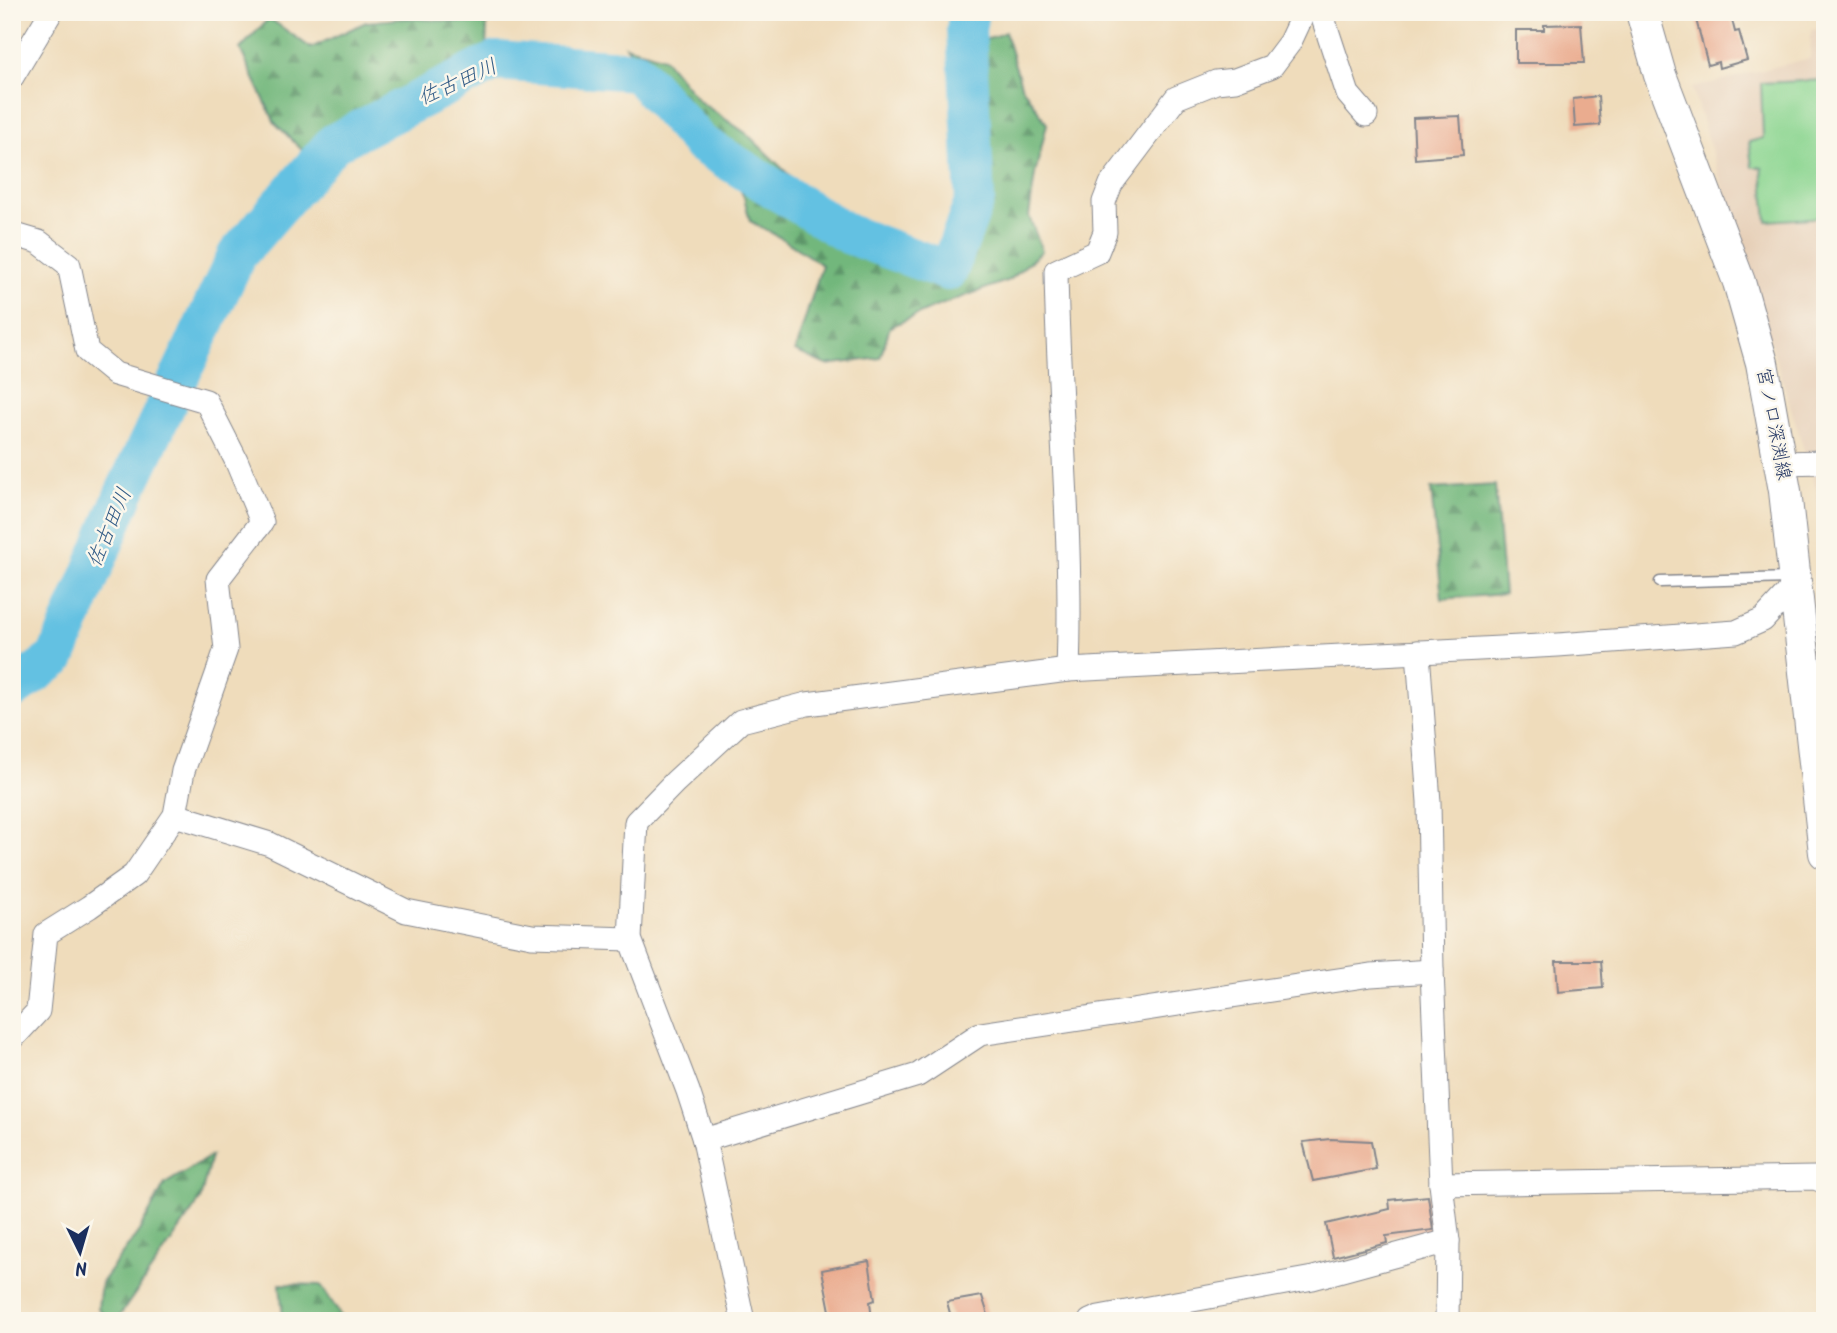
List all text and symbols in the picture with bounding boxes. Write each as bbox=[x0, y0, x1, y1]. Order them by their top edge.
water label: 佐古田川 bbox=[413, 51, 503, 115]
street label: 宮ノ口深渕線 bbox=[1747, 365, 1799, 483]
water label: 佐古田川 bbox=[78, 483, 142, 573]
north arrow bbox=[46, 1218, 116, 1288]
text: N bbox=[74, 1251, 89, 1282]

